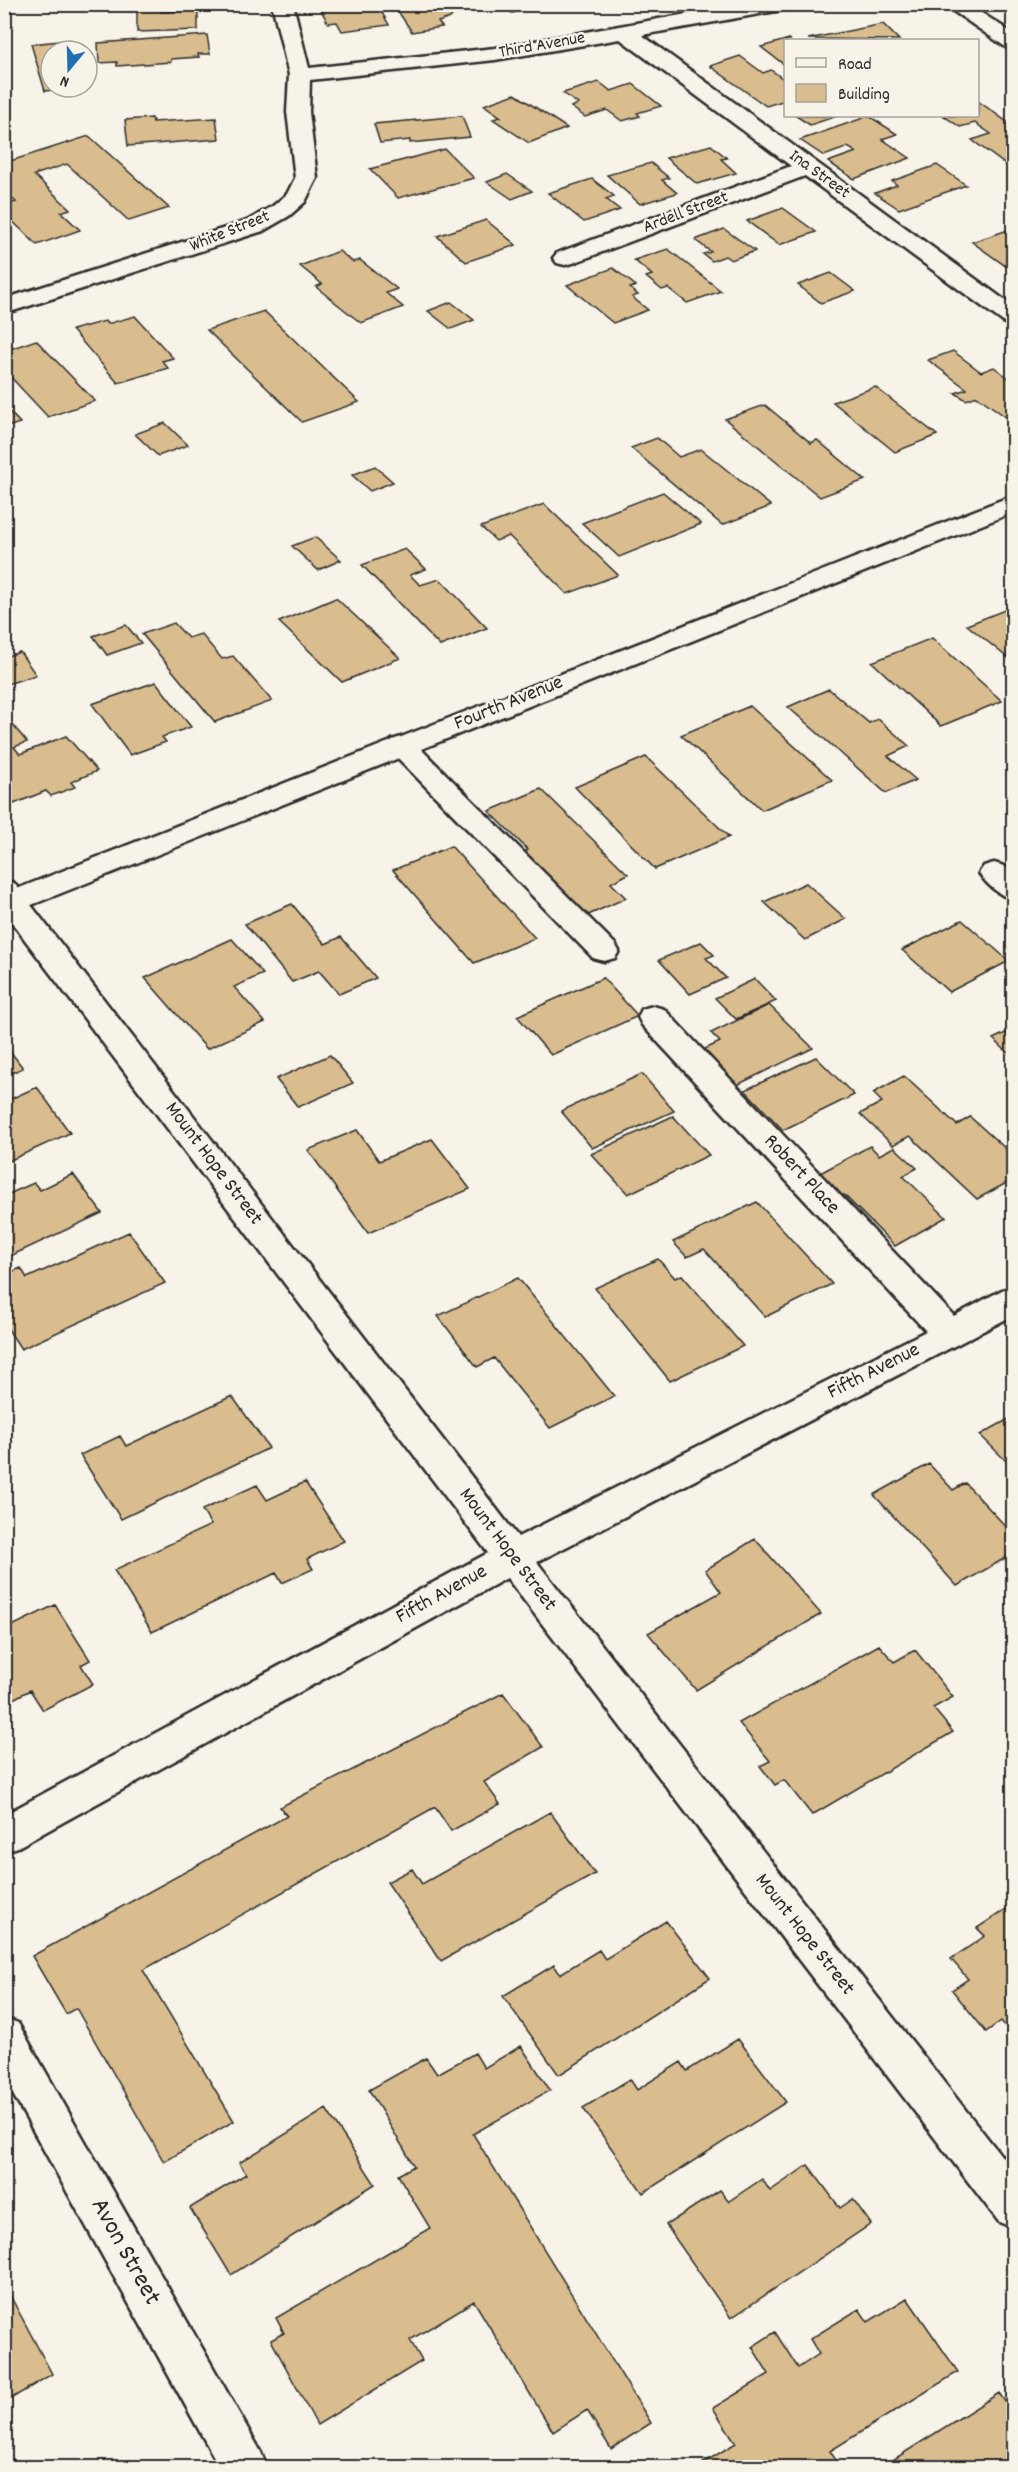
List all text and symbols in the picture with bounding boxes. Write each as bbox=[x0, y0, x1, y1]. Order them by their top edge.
street label: Third Avenue bbox=[497, 26, 587, 66]
north arrow bbox=[39, 39, 99, 99]
legend bbox=[784, 39, 979, 117]
text: Road bbox=[838, 53, 872, 78]
text: N bbox=[57, 69, 72, 93]
text: Building bbox=[838, 83, 890, 108]
street label: Ina Street bbox=[783, 144, 855, 206]
street label: Ardell Street bbox=[640, 185, 732, 241]
street label: White Street bbox=[186, 204, 274, 259]
street label: Fourth Avenue bbox=[450, 669, 568, 739]
street label: Mount Hope Street bbox=[157, 1096, 270, 1232]
street label: Robert Place bbox=[756, 1128, 846, 1222]
street label: Fifth Avenue bbox=[823, 1336, 925, 1408]
street label: Mount Hope Street bbox=[451, 1482, 564, 1618]
street label: Fifth Avenue bbox=[391, 1558, 493, 1632]
street label: Mount Hope Street bbox=[747, 1868, 861, 2003]
street label: Avon Street bbox=[80, 2192, 170, 2313]

